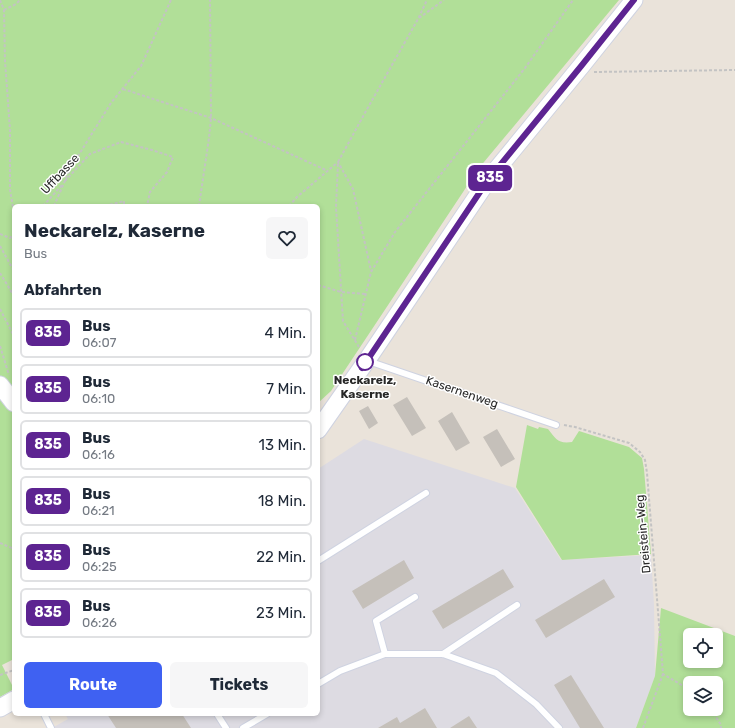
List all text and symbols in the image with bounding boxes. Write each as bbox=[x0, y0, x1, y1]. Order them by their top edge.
street label: Uffbasse bbox=[38, 151, 82, 197]
line badge: 835 bbox=[467, 165, 513, 191]
text: 835 bbox=[476, 169, 504, 186]
button: heart bbox=[266, 217, 308, 259]
text: Neckarelz, Kaserne bbox=[24, 219, 205, 242]
text: Bus bbox=[24, 246, 47, 261]
text: Abfahrten bbox=[24, 281, 102, 299]
text: Bus bbox=[82, 317, 110, 335]
text: 835 bbox=[34, 324, 62, 341]
text: 4 Min. bbox=[265, 324, 306, 342]
text: 06:07 bbox=[82, 335, 116, 350]
marker: Neckarelz, Kaserne bbox=[356, 353, 374, 371]
text: Bus bbox=[82, 373, 110, 391]
place label: Neckarelz, Kaserne bbox=[334, 373, 396, 401]
street label: Kasernenweg bbox=[424, 373, 500, 411]
text: 835 bbox=[34, 380, 62, 397]
text: 7 Min. bbox=[266, 380, 306, 398]
text: 06:10 bbox=[82, 391, 115, 406]
text: Bus bbox=[82, 429, 110, 447]
text: 835 bbox=[34, 436, 62, 453]
text: 13 Min. bbox=[258, 436, 306, 454]
text: 06:16 bbox=[82, 447, 115, 462]
text: Bus bbox=[82, 485, 110, 503]
text: 835 bbox=[34, 492, 62, 509]
text: 18 Min. bbox=[258, 492, 306, 510]
street label: Dreistein-Weg bbox=[633, 494, 653, 574]
text: 06:21 bbox=[82, 503, 115, 518]
text: Bus bbox=[82, 541, 110, 559]
text: 835 bbox=[34, 548, 62, 565]
text: 22 Min. bbox=[256, 548, 306, 566]
text: 06:25 bbox=[82, 559, 117, 574]
text: Bus bbox=[82, 597, 110, 615]
text: 835 bbox=[34, 604, 62, 621]
text: 23 Min. bbox=[256, 604, 306, 622]
text: 06:26 bbox=[82, 615, 117, 630]
map controls bbox=[683, 628, 723, 716]
button: locate bbox=[683, 628, 723, 668]
button: Route bbox=[24, 662, 162, 708]
button: Tickets bbox=[170, 662, 308, 708]
button: layers bbox=[683, 676, 723, 716]

